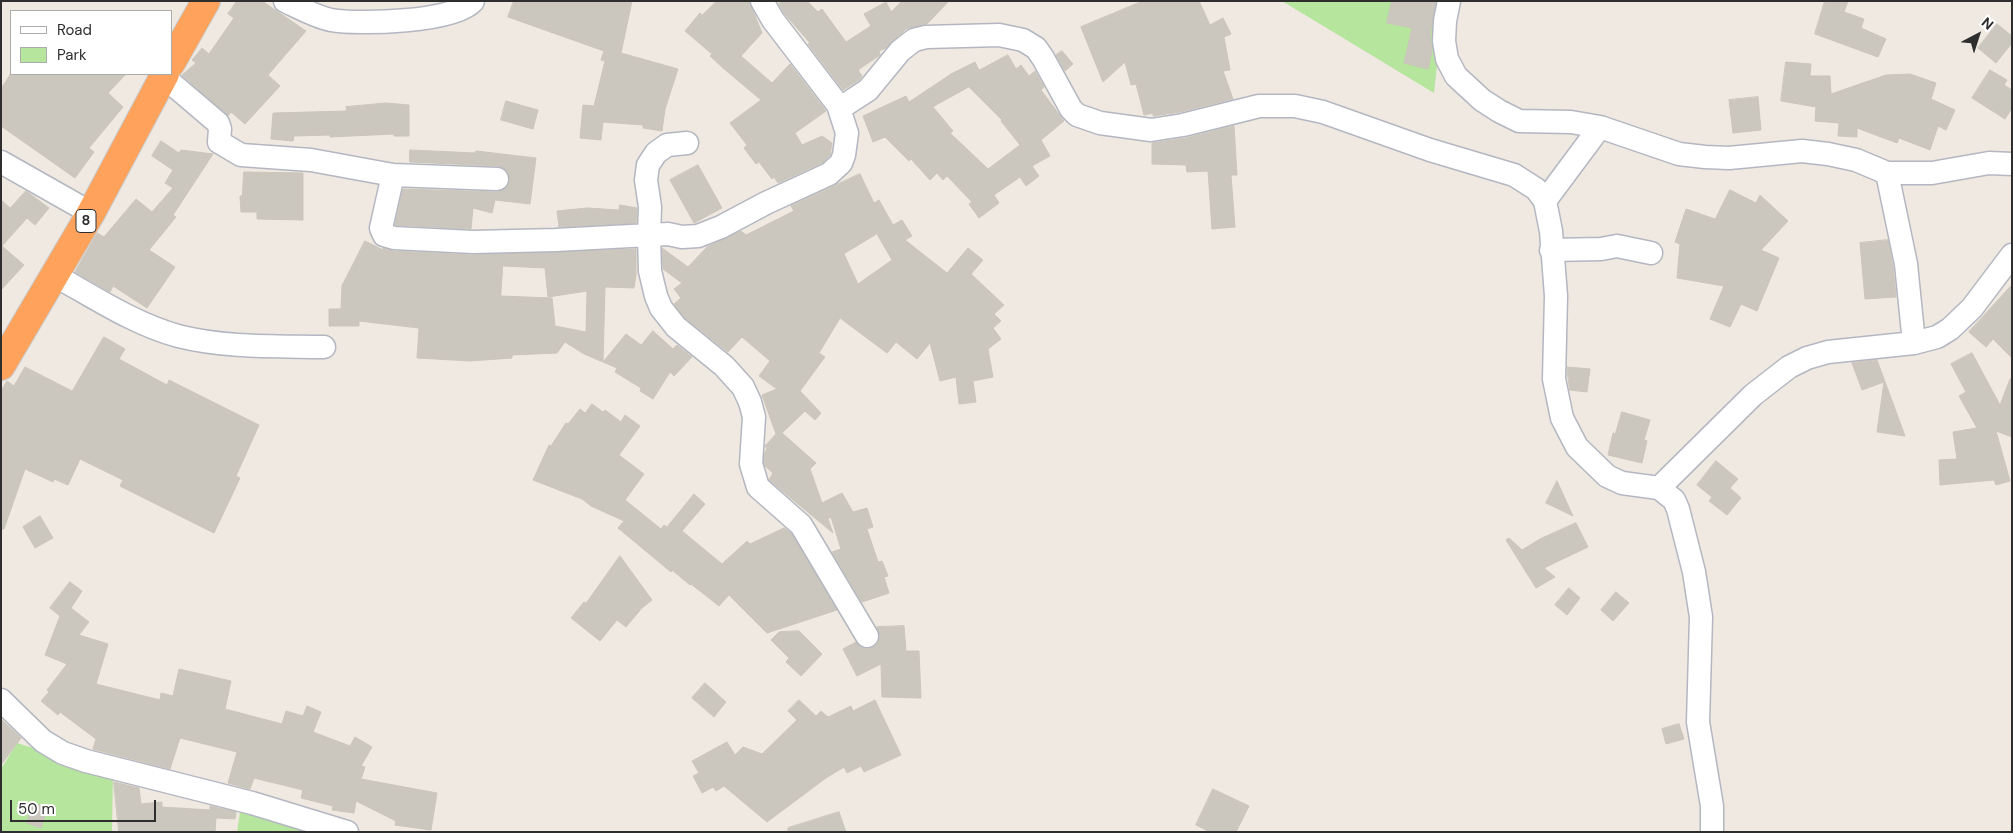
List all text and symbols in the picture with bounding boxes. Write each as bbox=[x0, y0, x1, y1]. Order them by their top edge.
legend bbox=[10, 10, 172, 75]
north arrow bbox=[1953, 10, 2003, 60]
text: N bbox=[1978, 13, 1997, 34]
text: Road bbox=[57, 20, 92, 40]
text: Park bbox=[57, 45, 87, 65]
road number: 8 bbox=[76, 210, 96, 232]
scale bar bbox=[12, 790, 159, 822]
text: 50 m bbox=[18, 799, 55, 819]

